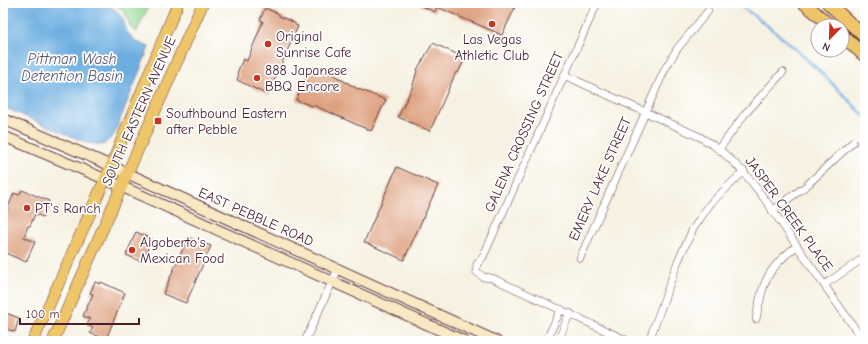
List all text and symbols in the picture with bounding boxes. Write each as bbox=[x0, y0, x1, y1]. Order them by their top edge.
north arrow bbox=[810, 18, 850, 58]
marker: Las Vegas Athletic Club bbox=[487, 19, 497, 29]
place label: Original Sunrise Cafe bbox=[276, 28, 351, 61]
place label: Las Vegas Athletic Club bbox=[455, 31, 529, 64]
street label: SOUTH EASTERN AVENUE bbox=[98, 34, 180, 188]
marker: Original Sunrise Cafe bbox=[263, 39, 273, 49]
text: N bbox=[820, 39, 832, 54]
street label: GALENA CROSSING STREET bbox=[481, 48, 567, 215]
water label: Pittman Wash Detention Basin bbox=[21, 50, 123, 85]
place label: 888 Japanese BBQ Encore bbox=[265, 62, 347, 95]
marker: 888 Japanese BBQ Encore bbox=[252, 73, 262, 83]
place label: Southbound Eastern after Pebble bbox=[166, 105, 287, 138]
street label: EMERY LAKE STREET bbox=[565, 114, 635, 243]
marker: Southbound Eastern after Pebble bbox=[153, 116, 163, 126]
street label: JASPER CREEK PLACE bbox=[742, 153, 836, 275]
street label: EAST PEBBLE ROAD bbox=[196, 184, 316, 250]
place label: PT's Ranch bbox=[35, 200, 101, 217]
marker: PT's Ranch bbox=[22, 203, 32, 213]
place label: Algoberto's Mexican Food bbox=[140, 234, 224, 267]
marker: Algoberto's Mexican Food bbox=[127, 245, 137, 255]
scale bar bbox=[20, 300, 139, 326]
text: 100 m bbox=[26, 307, 59, 321]

